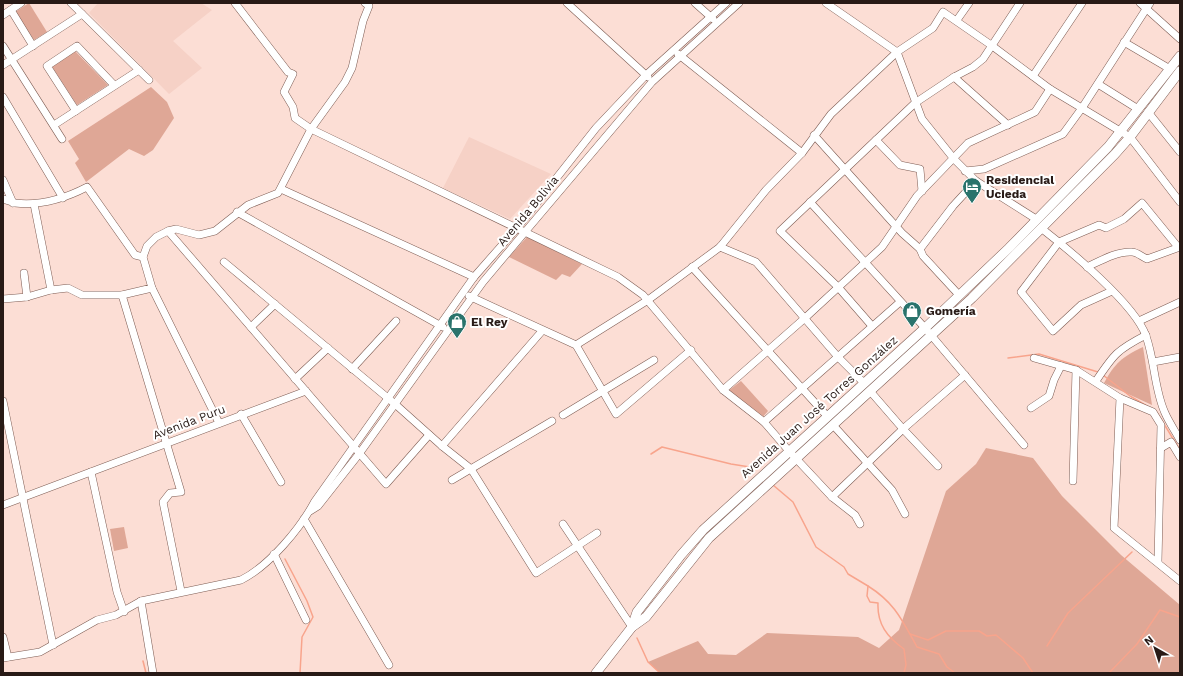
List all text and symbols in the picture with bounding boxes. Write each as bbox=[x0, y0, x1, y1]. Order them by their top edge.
street label: Avenida Bolivia bbox=[494, 173, 562, 249]
place label: Residencial Ucieda bbox=[986, 173, 1054, 201]
hotel icon: Residencial Ucieda bbox=[961, 176, 983, 204]
shop icon: Gomería bbox=[901, 300, 923, 328]
place label: Gomería bbox=[926, 304, 976, 318]
shop icon: El Rey bbox=[446, 311, 468, 339]
place label: El Rey bbox=[471, 315, 508, 329]
street label: Avenida Juan José Torres González bbox=[738, 333, 900, 481]
street label: Avenida Puru bbox=[151, 402, 227, 442]
north arrow bbox=[1135, 628, 1175, 668]
text: N bbox=[1142, 633, 1156, 648]

